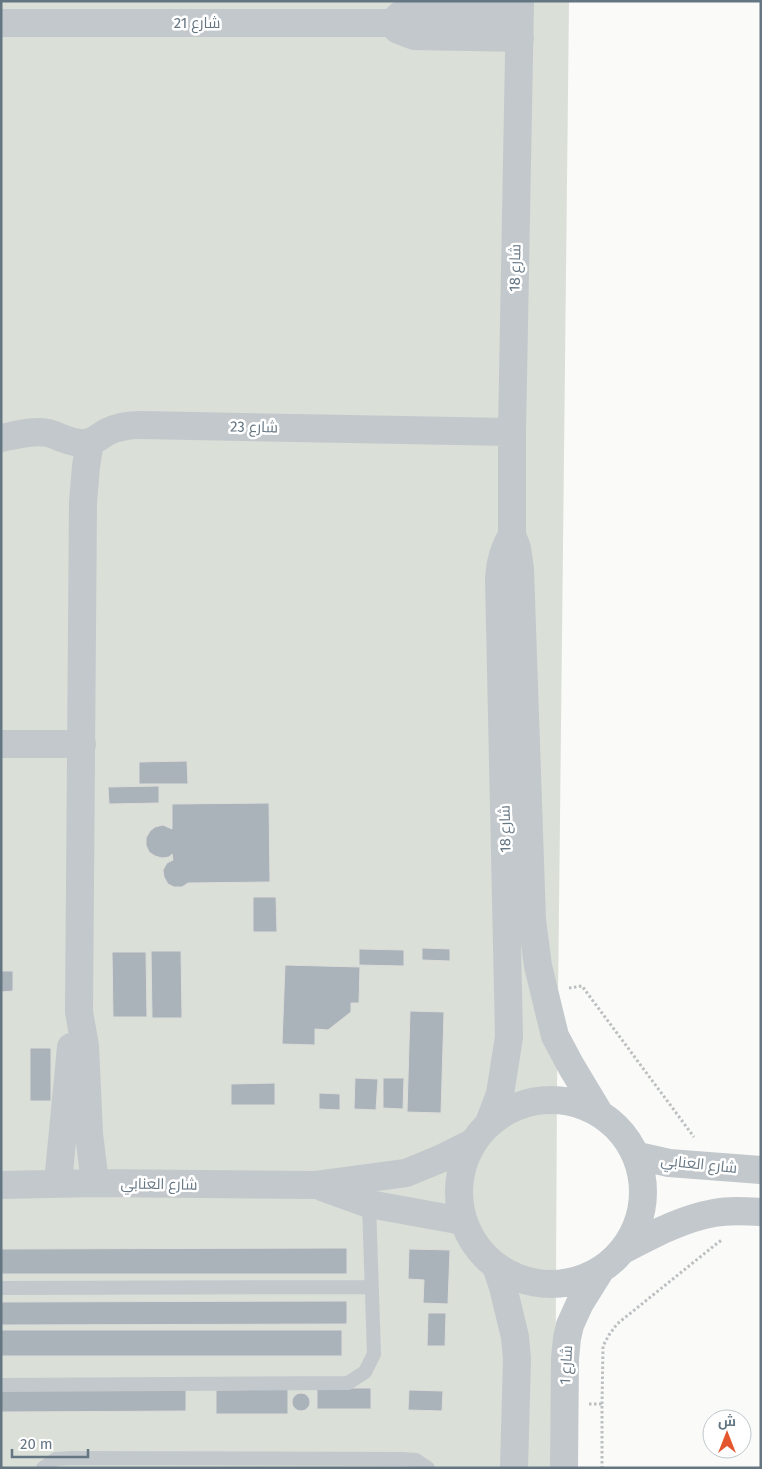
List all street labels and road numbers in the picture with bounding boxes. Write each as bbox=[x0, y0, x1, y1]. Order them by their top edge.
street label: شارع 21 bbox=[174, 14, 220, 34]
street label: شارع 18 bbox=[506, 244, 526, 292]
street label: شارع 23 bbox=[230, 418, 278, 438]
street label: شارع 18 bbox=[496, 805, 516, 853]
street label: شارع العنابي bbox=[660, 1151, 738, 1180]
street label: شارع العنابي bbox=[120, 1174, 198, 1197]
street label: شارع 1 bbox=[556, 1345, 578, 1385]

